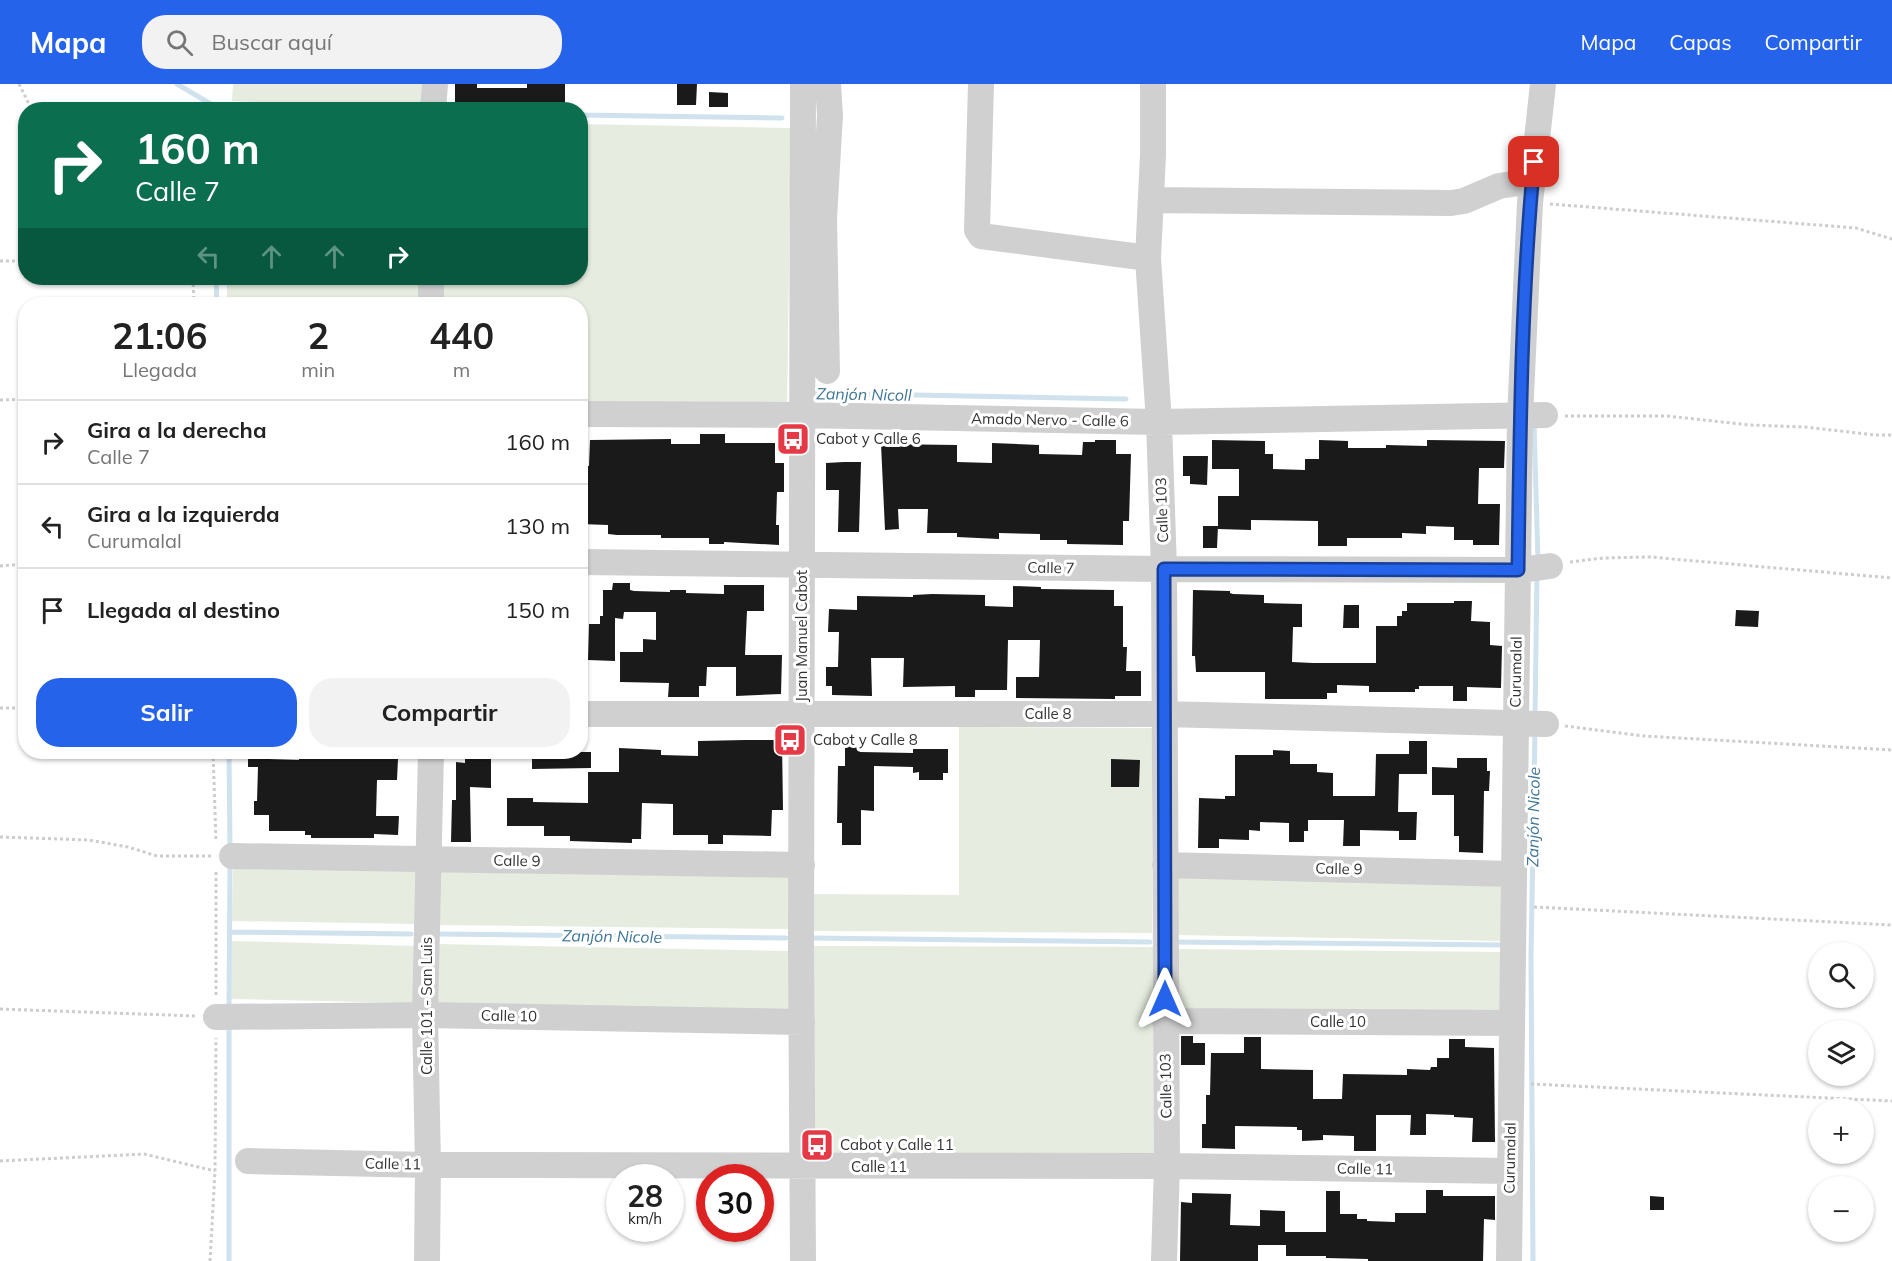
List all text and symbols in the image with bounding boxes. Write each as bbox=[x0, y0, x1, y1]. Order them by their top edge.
search box bbox=[142, 15, 562, 69]
text: Mapa bbox=[30, 25, 106, 60]
icon: search bbox=[163, 26, 196, 59]
text: Buscar aquí bbox=[211, 28, 332, 56]
text: Mapa bbox=[1581, 29, 1636, 55]
text: Capas bbox=[1669, 29, 1732, 55]
text: Compartir bbox=[1765, 29, 1862, 55]
text: 160 m bbox=[135, 122, 260, 175]
icon: right bbox=[36, 126, 114, 204]
pin bbox=[1508, 136, 1559, 187]
icon: arrive bbox=[1517, 145, 1550, 178]
text: Calle 7 bbox=[135, 174, 220, 208]
icon: left bbox=[192, 240, 225, 273]
icon: ahead bbox=[255, 240, 288, 273]
icon: ahead bbox=[318, 240, 351, 273]
icon: right bbox=[381, 240, 414, 273]
text: 21:06 bbox=[112, 313, 207, 358]
text: 2 bbox=[307, 313, 329, 358]
text: 440 bbox=[429, 313, 494, 358]
text: Llegada bbox=[122, 357, 197, 382]
text: min bbox=[301, 357, 335, 382]
text: m bbox=[453, 357, 470, 382]
water label: Zanjón Nicoll bbox=[816, 383, 912, 405]
street label: Amado Nervo - Calle 6 bbox=[971, 409, 1129, 430]
text: Gira a la derecha bbox=[87, 416, 267, 444]
bus stop icon: Cabot y Calle 6 bbox=[775, 421, 811, 457]
icon: right bbox=[36, 426, 69, 459]
text: 160 m bbox=[505, 428, 570, 456]
place label: Cabot y Calle 6 bbox=[816, 429, 921, 448]
text: Calle 7 bbox=[87, 444, 150, 469]
street label: Calle 103 bbox=[1151, 477, 1172, 543]
text: Gira a la izquierda bbox=[87, 500, 280, 528]
icon: left bbox=[36, 510, 69, 543]
text: 130 m bbox=[505, 512, 570, 540]
text: Curumalal bbox=[87, 528, 182, 553]
street label: Calle 7 bbox=[1027, 558, 1075, 577]
street label: Juan Manuel Cabot bbox=[792, 570, 811, 702]
icon: arrive bbox=[36, 594, 69, 627]
text: Llegada al destino bbox=[87, 596, 280, 624]
text: 150 m bbox=[505, 596, 570, 624]
street label: Curumalal bbox=[1505, 636, 1526, 708]
button: Salir bbox=[36, 678, 297, 747]
button: Compartir bbox=[309, 678, 570, 747]
street label: Calle 8 bbox=[1024, 704, 1072, 723]
bus stop icon: Cabot y Calle 8 bbox=[772, 722, 808, 758]
place label: Cabot y Calle 8 bbox=[813, 730, 918, 749]
water label: Zanjón Nicole bbox=[1522, 767, 1544, 867]
street label: Calle 9 bbox=[493, 851, 541, 870]
street label: Calle 9 bbox=[1315, 859, 1363, 878]
water label: Zanjón Nicole bbox=[562, 925, 662, 947]
street label: Calle 101 - San Luis bbox=[417, 937, 436, 1075]
map controls bbox=[1808, 942, 1874, 1242]
button: search bbox=[1808, 942, 1874, 1008]
position arrow bbox=[1133, 967, 1197, 1031]
street label: Calle 10 bbox=[481, 1006, 537, 1025]
street label: Calle 10 bbox=[1310, 1012, 1366, 1031]
button: layers bbox=[1808, 1020, 1874, 1086]
street label: Calle 103 bbox=[1155, 1053, 1176, 1119]
button: + bbox=[1808, 1098, 1874, 1164]
street label: Curumalal bbox=[1499, 1122, 1520, 1194]
bus stop icon: Cabot y Calle 11 bbox=[799, 1127, 835, 1163]
place label: Cabot y Calle 11 bbox=[840, 1135, 954, 1154]
street label: Calle 11 bbox=[365, 1154, 421, 1173]
street label: Calle 11 bbox=[851, 1157, 907, 1176]
street label: Calle 11 bbox=[1337, 1159, 1393, 1178]
speed limit sign: 30 bbox=[696, 1164, 774, 1242]
button: − bbox=[1808, 1176, 1874, 1242]
text: 28 bbox=[627, 1177, 663, 1215]
text: km/h bbox=[628, 1209, 662, 1228]

